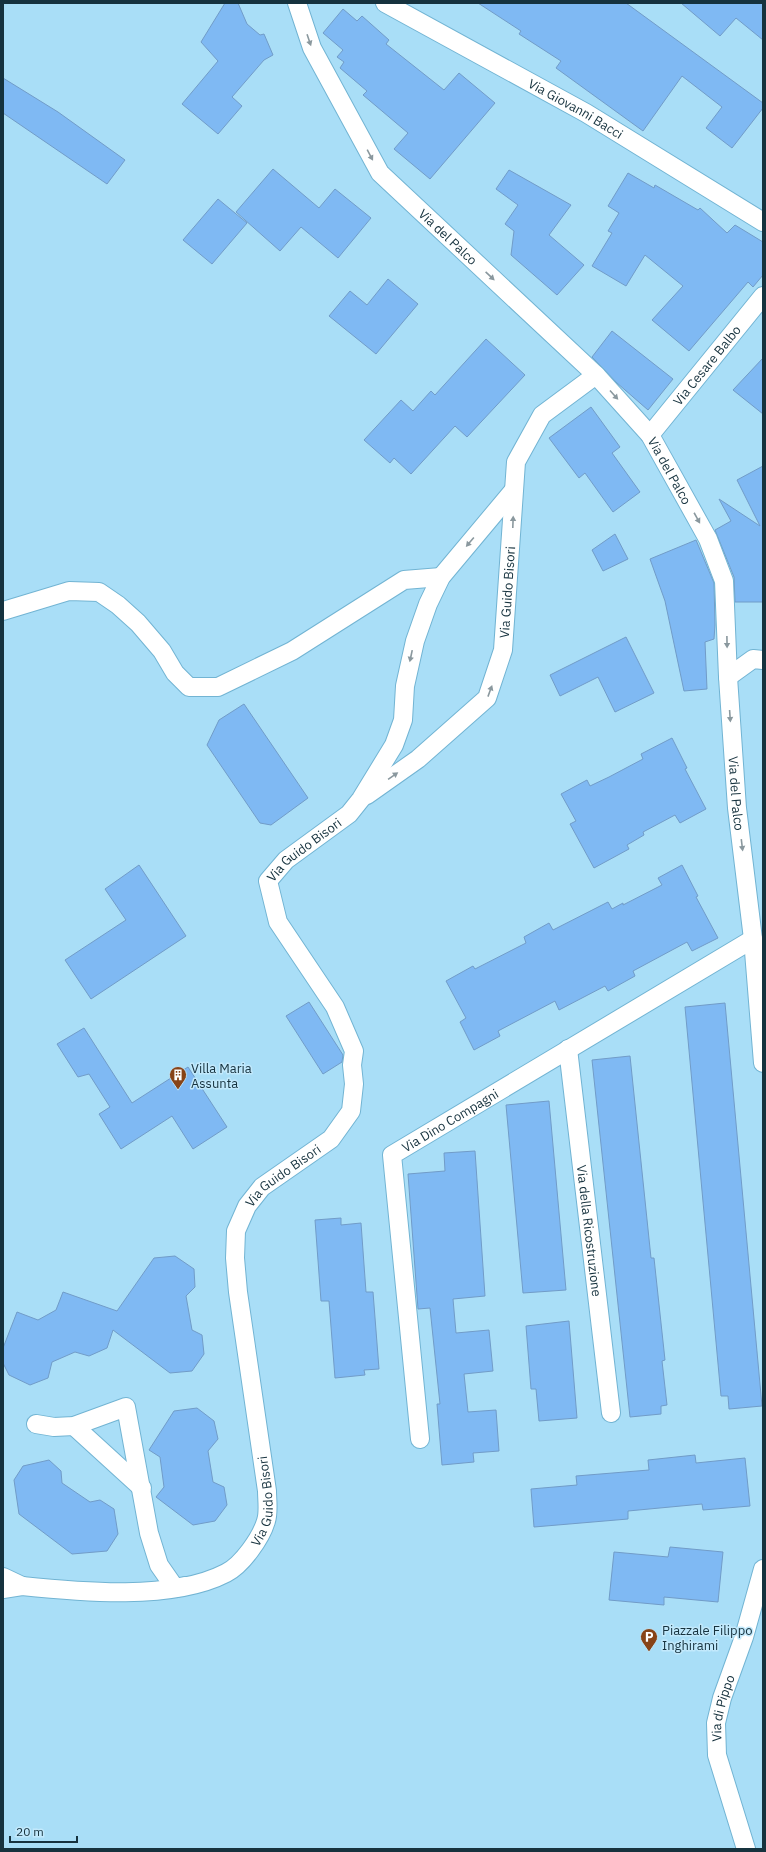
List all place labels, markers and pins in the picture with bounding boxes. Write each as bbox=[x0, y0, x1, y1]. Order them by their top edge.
place label: Villa Maria Assunta bbox=[191, 1060, 252, 1092]
building icon: Villa Maria Assunta bbox=[168, 1065, 188, 1090]
place label: Piazzale Filippo Inghirami bbox=[662, 1622, 752, 1654]
parking icon: Piazzale Filippo Inghirami bbox=[639, 1627, 659, 1652]

